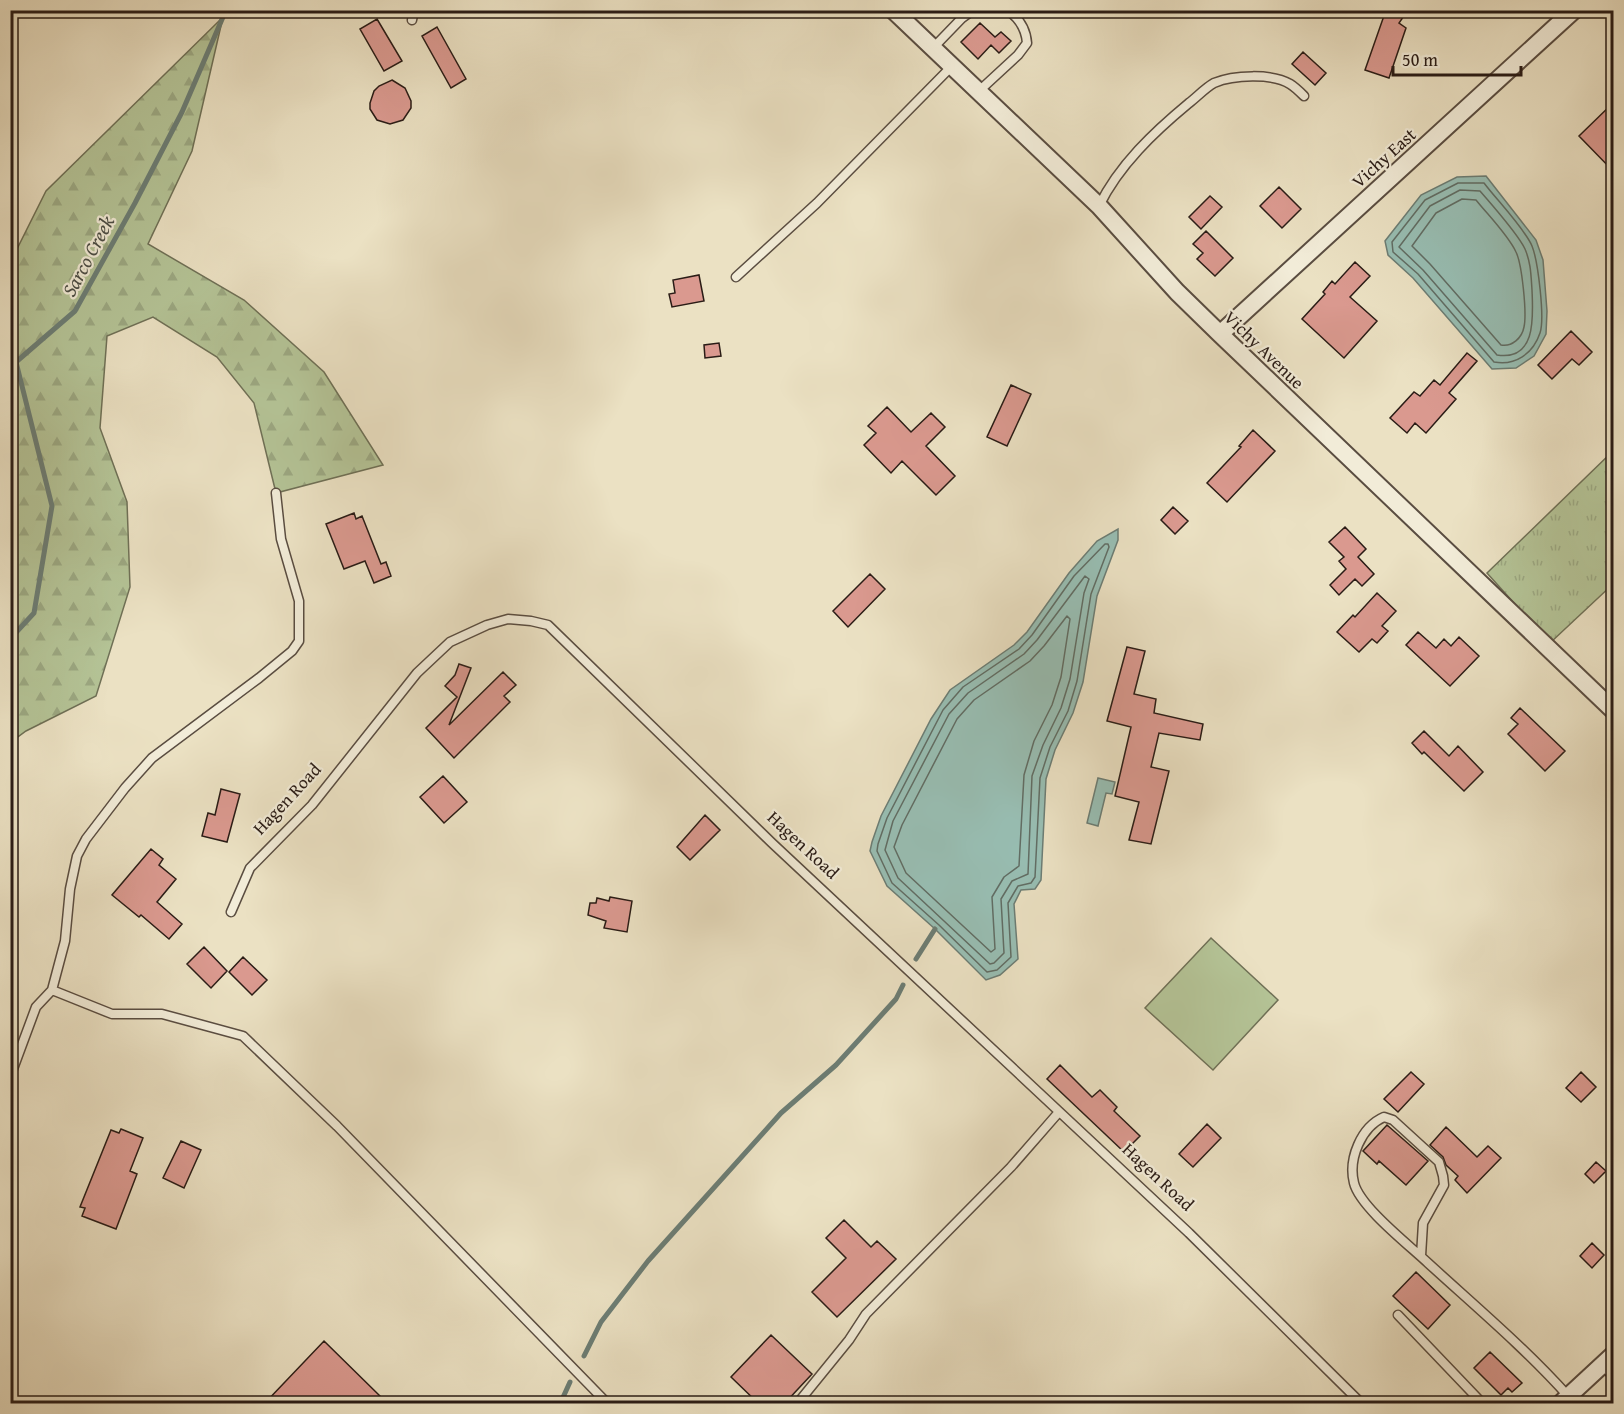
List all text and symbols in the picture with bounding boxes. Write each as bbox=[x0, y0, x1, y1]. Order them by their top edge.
scale bar bbox=[1393, 39, 1520, 77]
text: 50 m bbox=[1402, 46, 1438, 73]
street label: Vichy East bbox=[1345, 121, 1422, 194]
water label: Sarco Creek bbox=[54, 209, 121, 301]
street label: Vichy Avenue bbox=[1218, 304, 1311, 395]
street label: Hagen Road bbox=[246, 756, 327, 841]
street label: Hagen Road bbox=[761, 804, 846, 885]
street label: Hagen Road bbox=[1116, 1136, 1201, 1217]

